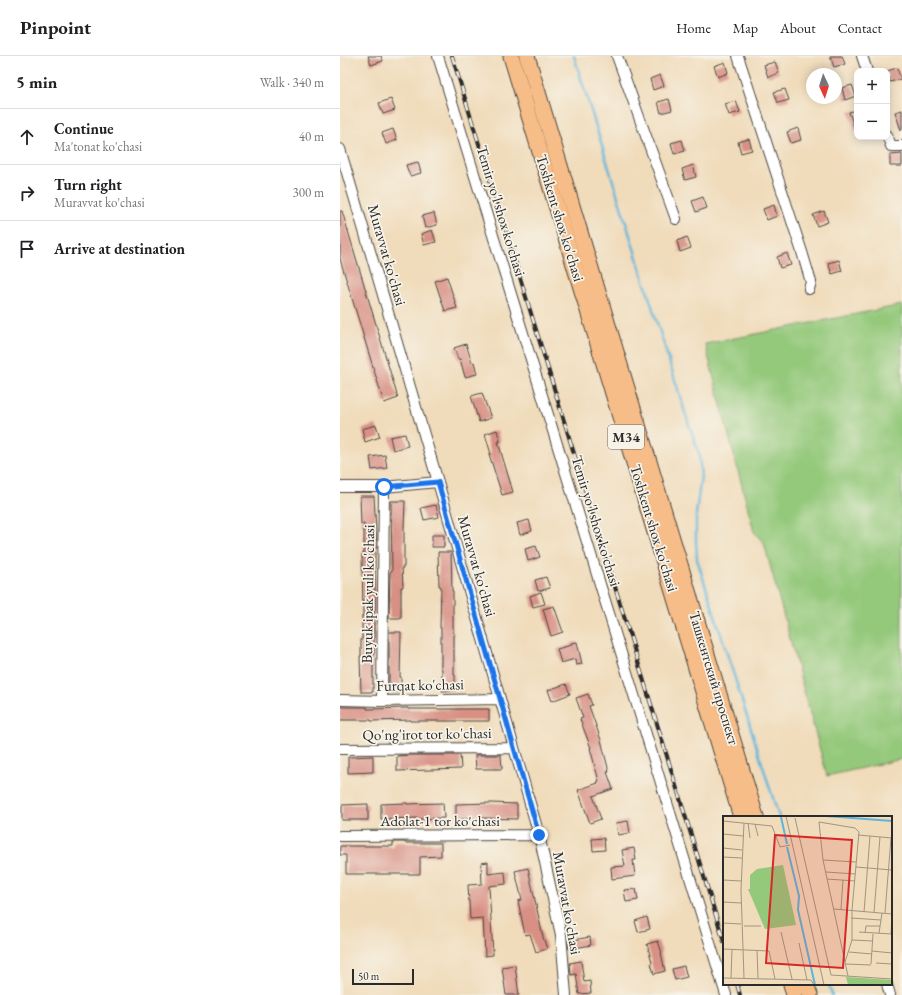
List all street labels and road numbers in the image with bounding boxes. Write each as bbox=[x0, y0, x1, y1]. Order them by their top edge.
street label: Temir yo'l shox ko'chasi bbox=[473, 143, 530, 279]
street label: Toshkent shox ko'chasi bbox=[532, 152, 589, 284]
street label: Muravvat ko'chasi bbox=[364, 202, 411, 308]
road number: M34 bbox=[608, 425, 644, 449]
street label: Temir yo'l shox ko'chasi bbox=[568, 453, 625, 589]
street label: Toshkent shox ko'chasi bbox=[626, 462, 683, 594]
street label: Muravvat ko'chasi bbox=[454, 513, 501, 619]
street label: Buyuk ipak yuli ko'chasi bbox=[357, 524, 378, 664]
street label: Ташкентский проспект bbox=[685, 609, 744, 747]
street label: Furqat ko'chasi bbox=[376, 674, 464, 695]
street label: Qo'ng'irot tor ko'chasi bbox=[362, 723, 492, 744]
street label: Adolat-1 tor ko'chasi bbox=[379, 811, 500, 830]
street label: Muravvat ko'chasi bbox=[549, 850, 586, 956]

